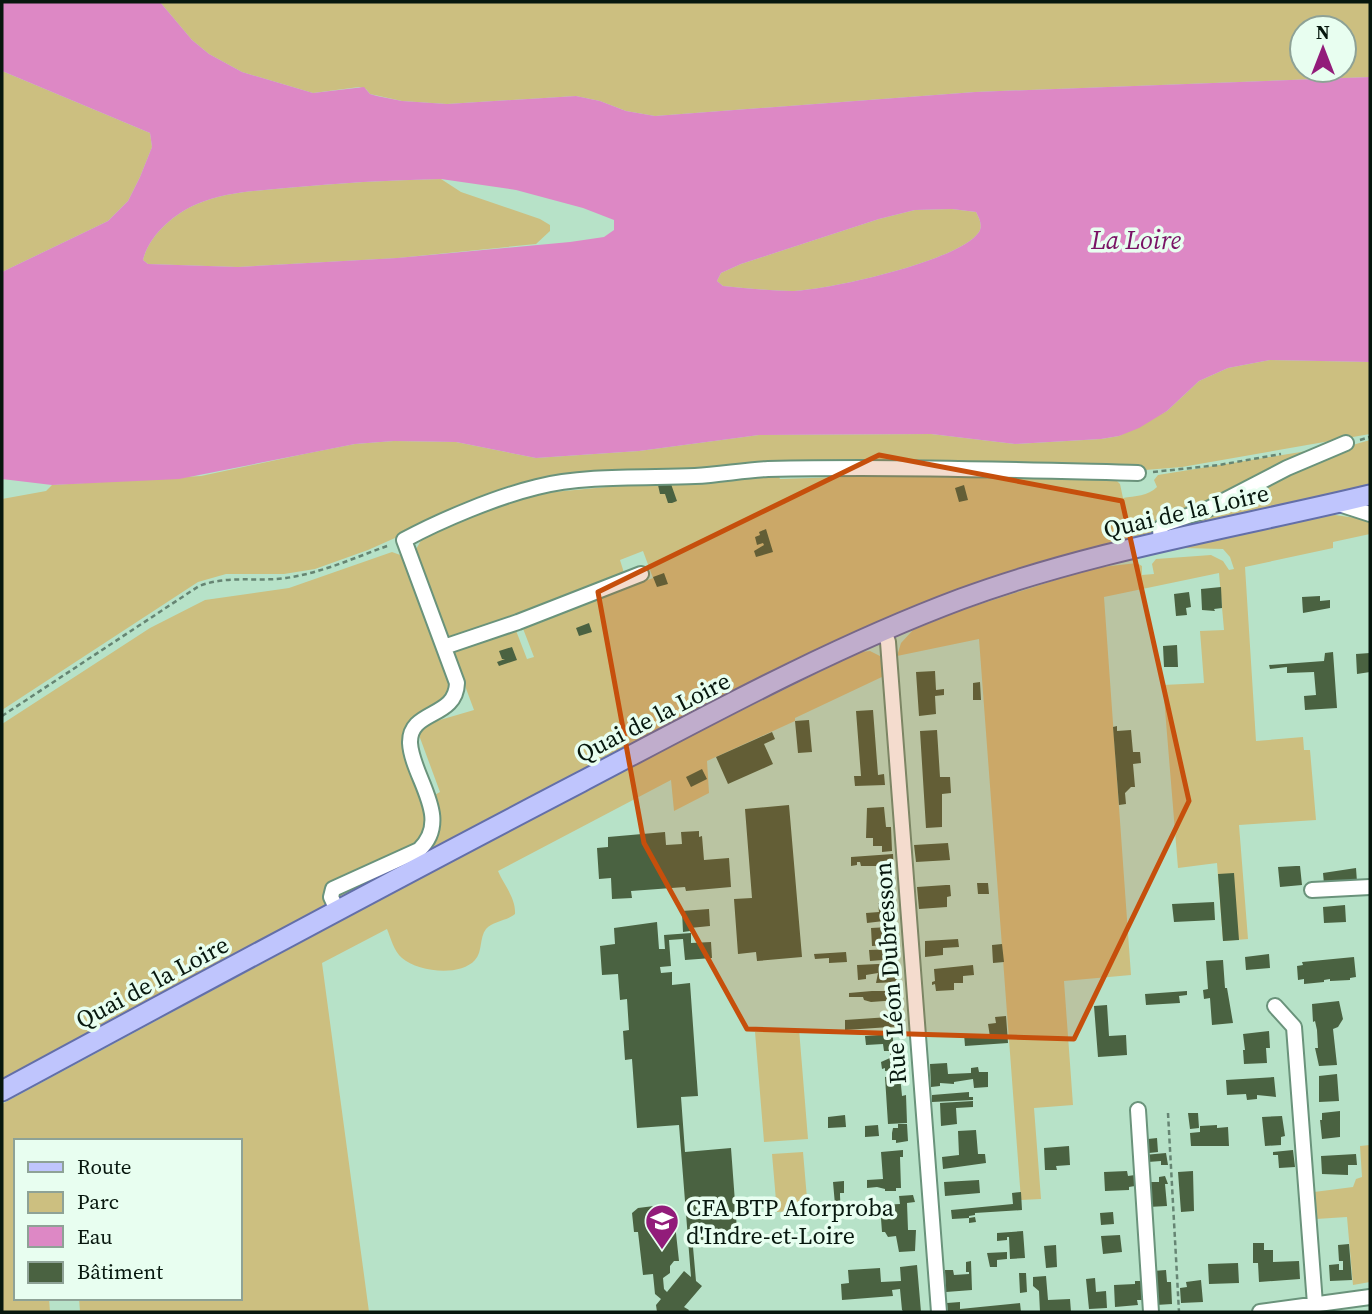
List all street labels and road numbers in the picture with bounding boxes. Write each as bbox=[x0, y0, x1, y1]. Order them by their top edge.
street label: Quai de la Loire bbox=[1100, 476, 1272, 546]
street label: Quai de la Loire bbox=[570, 664, 736, 770]
street label: Rue Léon Dubresson bbox=[866, 861, 914, 1085]
street label: Quai de la Loire bbox=[70, 928, 234, 1036]

